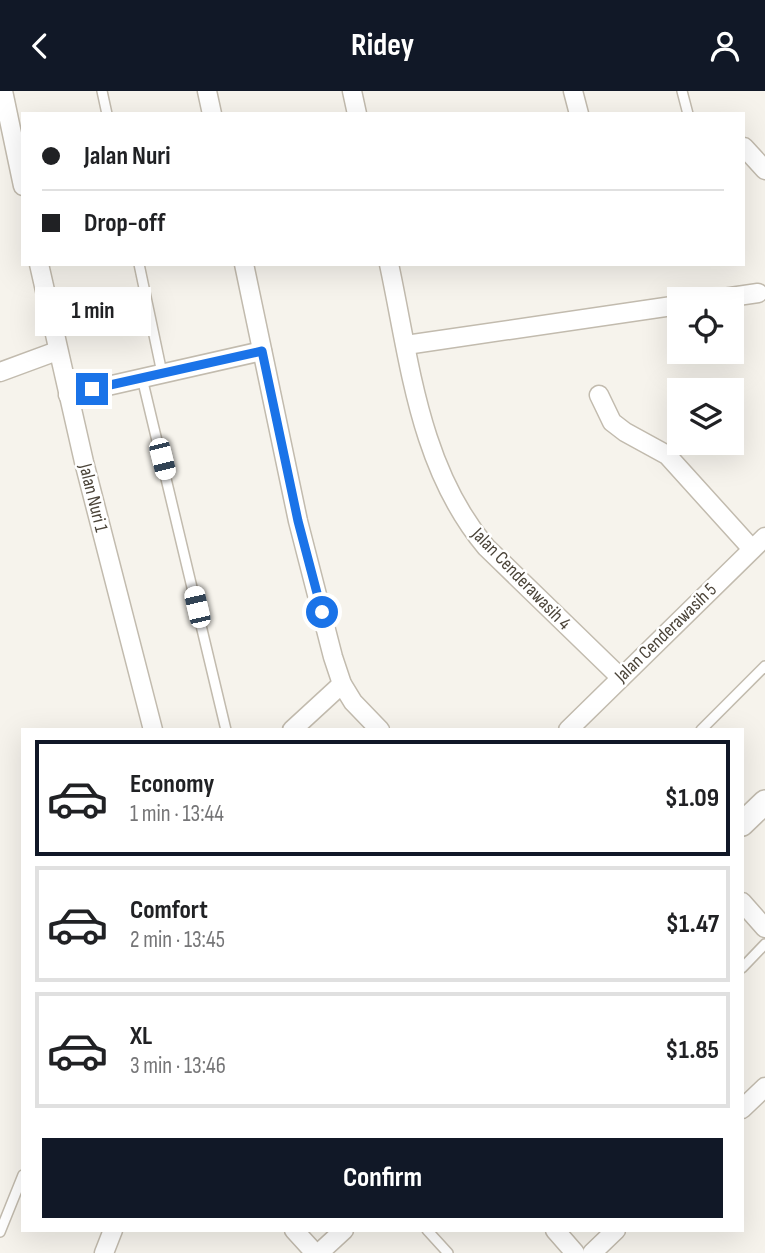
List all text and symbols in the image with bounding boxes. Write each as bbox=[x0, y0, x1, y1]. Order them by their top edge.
text: Ridey bbox=[351, 26, 414, 65]
icon: back bbox=[21, 27, 59, 65]
icon: person bbox=[706, 27, 744, 65]
text: Jalan Nuri bbox=[84, 141, 171, 172]
text: Drop-off bbox=[84, 208, 165, 239]
callout: 1 min bbox=[34, 287, 150, 337]
map controls bbox=[667, 287, 744, 455]
button: locate bbox=[667, 287, 744, 364]
text: 1 min bbox=[72, 297, 114, 325]
route end bbox=[76, 373, 108, 405]
button: layers bbox=[667, 378, 744, 455]
car bbox=[147, 436, 178, 482]
street label: Jalan Nuri 1 bbox=[73, 461, 113, 535]
street label: Jalan Cenderawasih 4 bbox=[466, 522, 576, 635]
street label: Jalan Cenderawasih 5 bbox=[610, 579, 722, 688]
car bbox=[183, 584, 212, 630]
route start bbox=[306, 596, 338, 628]
icon: car bbox=[46, 767, 109, 830]
text: Economy bbox=[130, 769, 214, 800]
text: $1.09 bbox=[665, 783, 719, 814]
text: 1 min · 13:44 bbox=[130, 800, 224, 828]
icon: car bbox=[46, 893, 109, 956]
text: Comfort bbox=[130, 895, 208, 926]
text: $1.47 bbox=[666, 909, 719, 940]
text: 2 min · 13:45 bbox=[130, 926, 225, 954]
icon: car bbox=[46, 1019, 109, 1082]
text: XL bbox=[130, 1021, 152, 1052]
text: $1.85 bbox=[665, 1035, 719, 1066]
text: 3 min · 13:46 bbox=[130, 1052, 226, 1080]
button: Confirm bbox=[42, 1138, 723, 1218]

